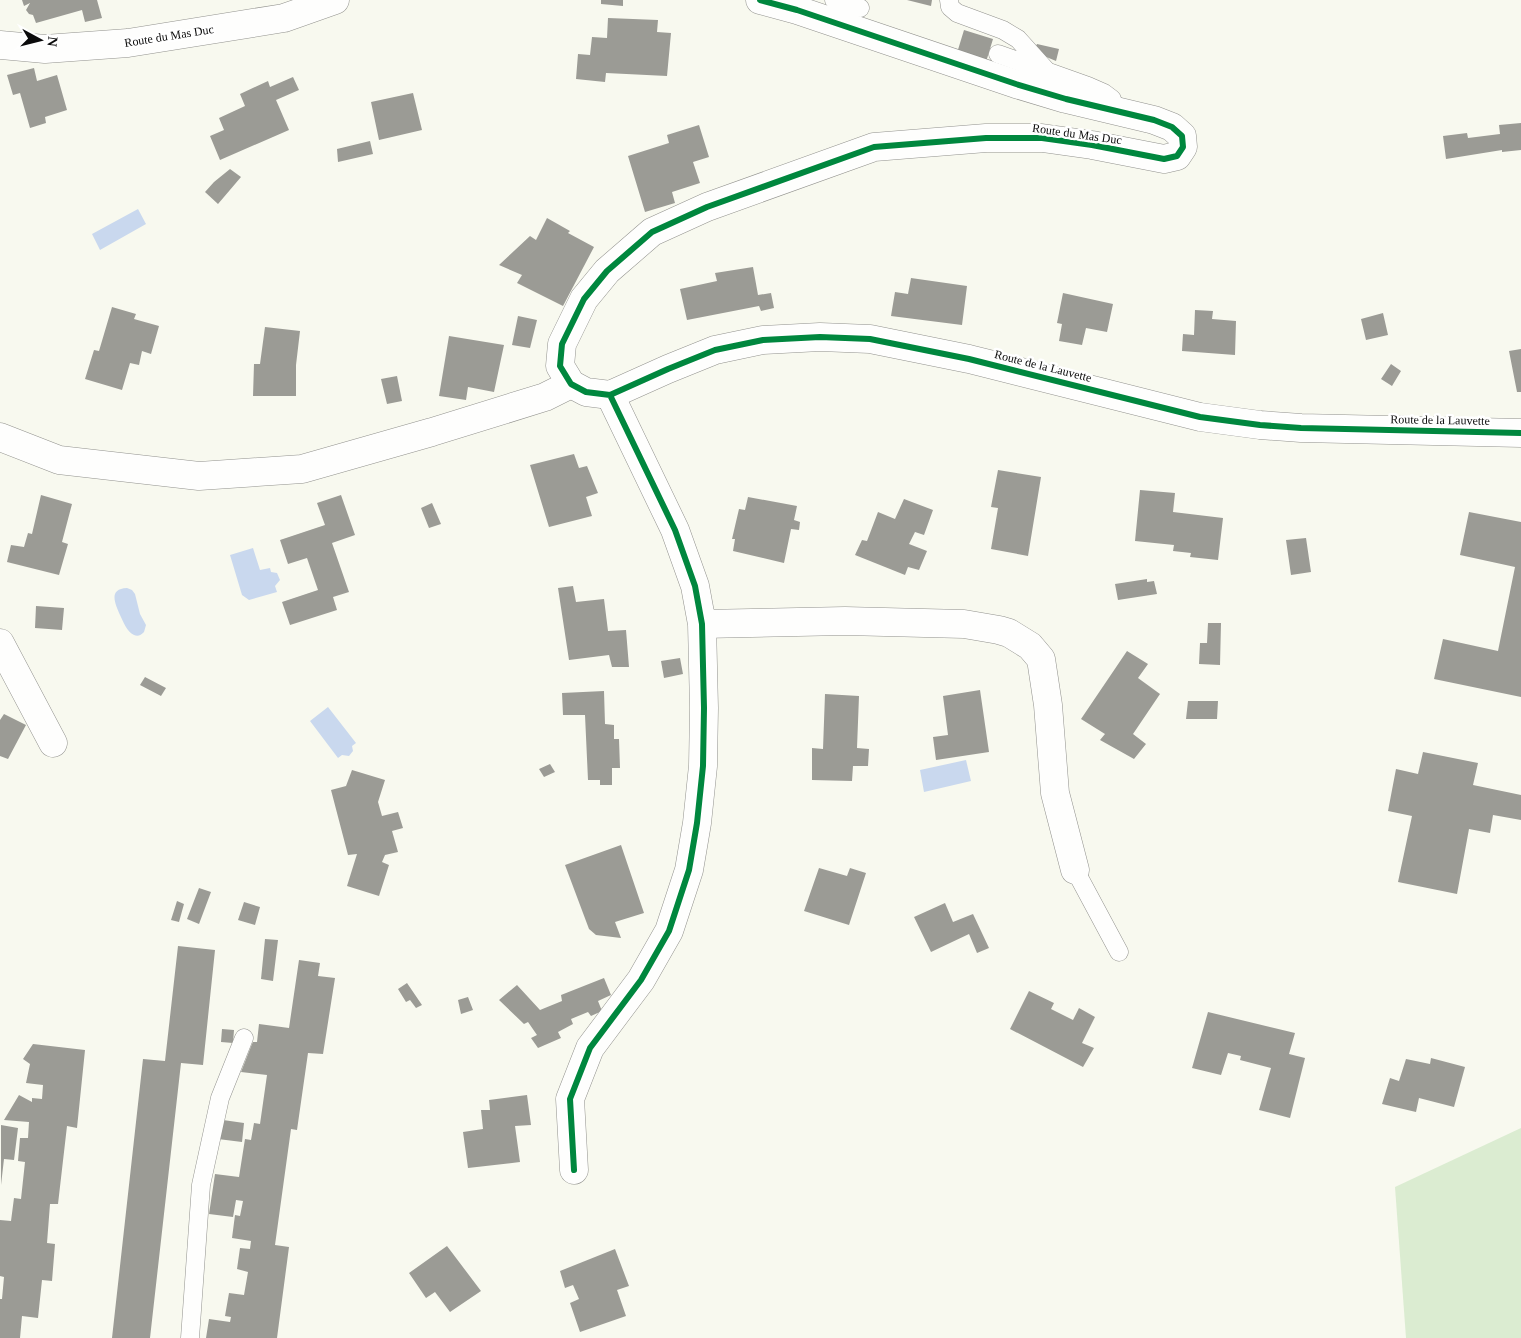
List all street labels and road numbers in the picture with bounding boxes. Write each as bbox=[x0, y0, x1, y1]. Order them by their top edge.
street label: Route du Mas Duc bbox=[123, 22, 215, 50]
street label: Route du Mas Duc bbox=[1031, 121, 1123, 147]
street label: Route de la Lauvette bbox=[993, 347, 1093, 385]
street label: Route de la Lauvette bbox=[1390, 412, 1490, 428]

